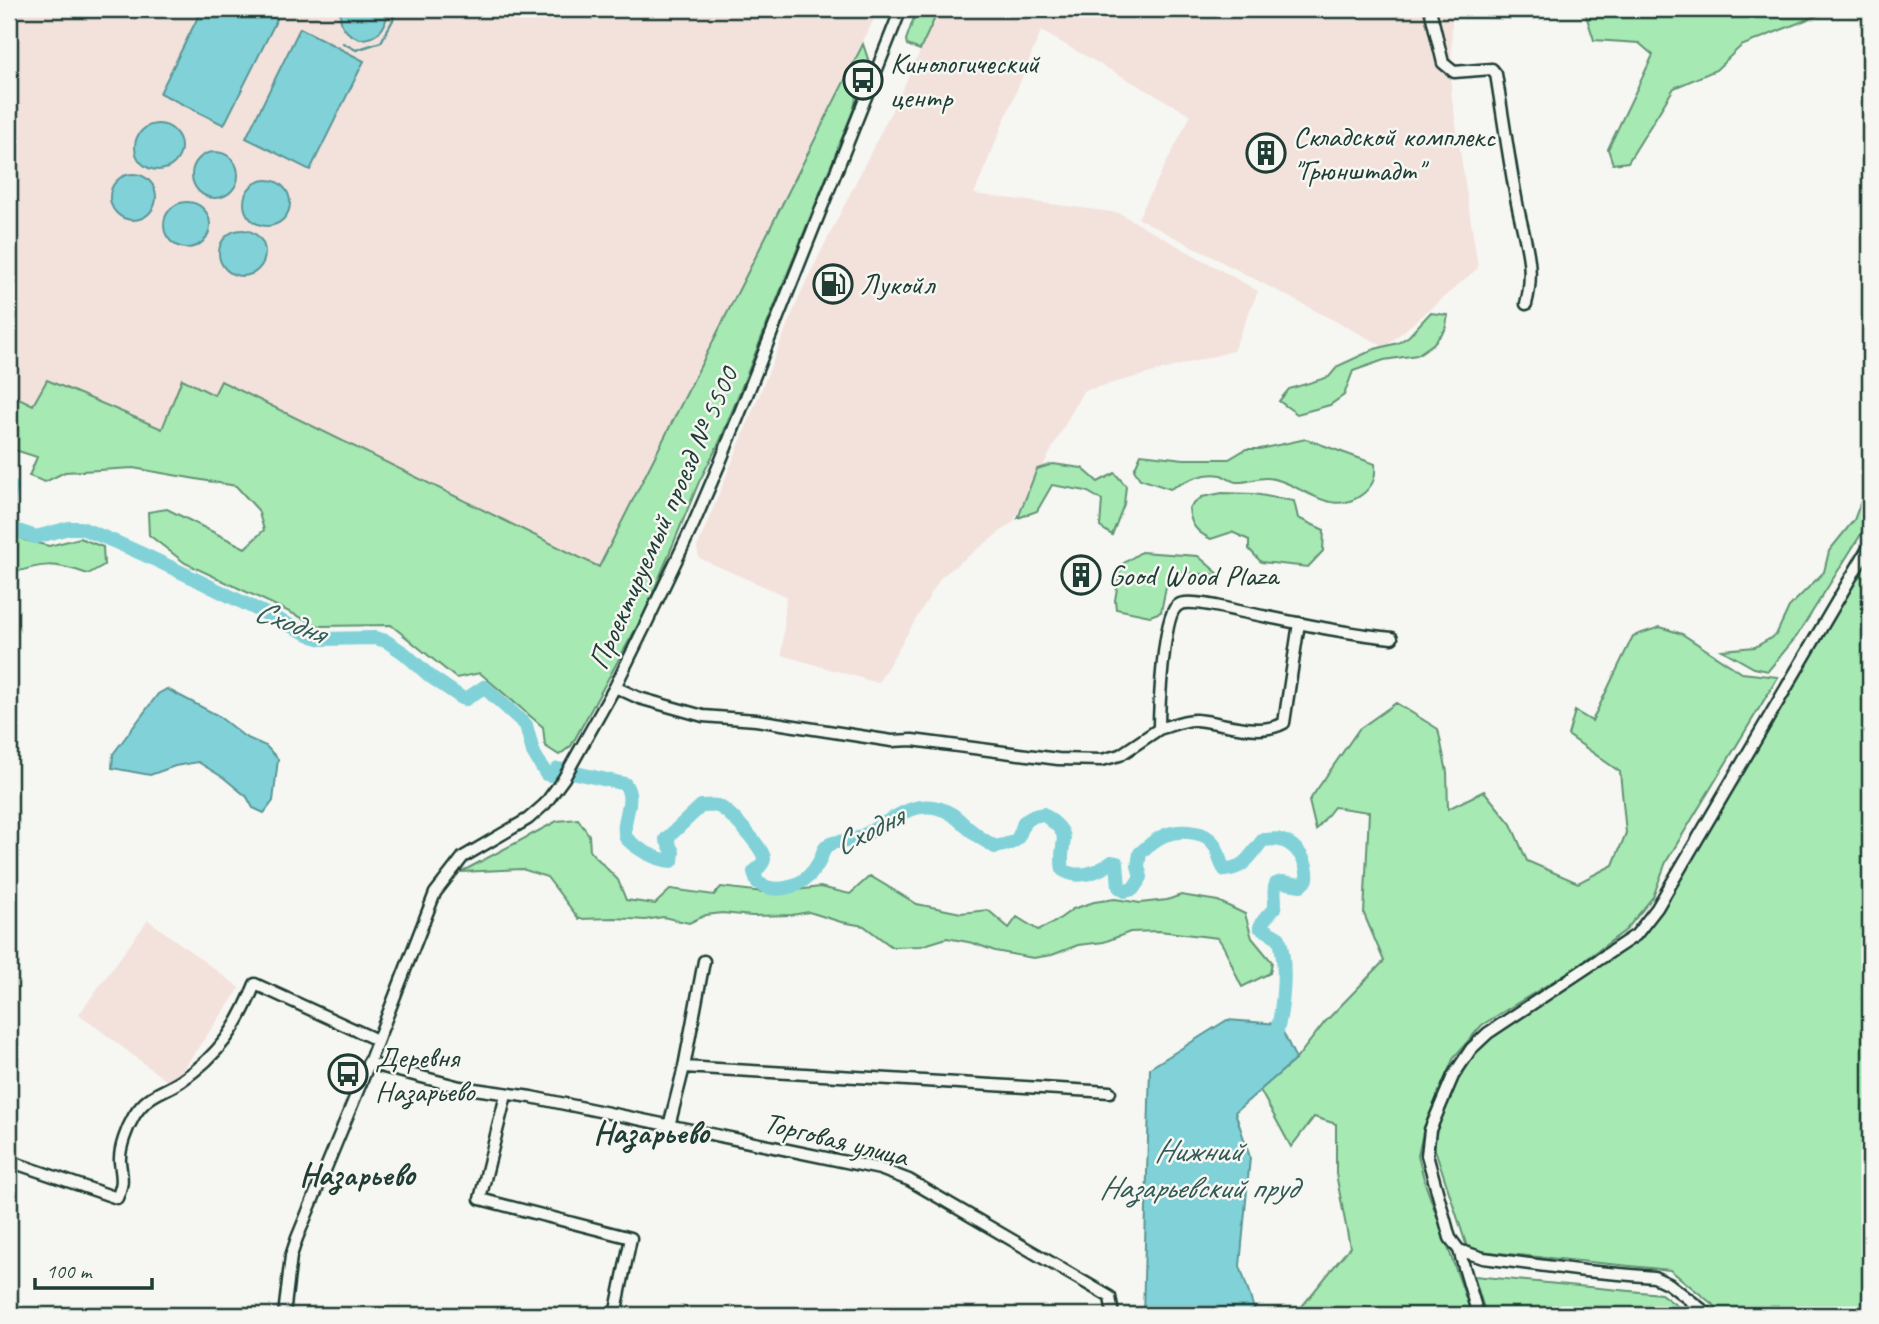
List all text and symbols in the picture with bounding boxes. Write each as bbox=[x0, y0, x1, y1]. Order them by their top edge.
place label: Кинологический центр bbox=[890, 44, 1041, 116]
bus stop icon: Кинологический центр bbox=[842, 59, 884, 101]
place label: Складской комплекс "Грюнштадт" bbox=[1293, 117, 1496, 189]
building icon: Складской комплекс "Грюнштадт" bbox=[1245, 132, 1287, 174]
fuel station icon: Лукойл bbox=[812, 263, 854, 305]
place label: Лукойл bbox=[860, 265, 936, 303]
street label: Проектируемый проезд № 5500 bbox=[579, 358, 748, 675]
building icon: Good Wood Plaza bbox=[1060, 554, 1102, 596]
place label: Good Wood Plaza bbox=[1108, 556, 1280, 594]
water label: Сходня bbox=[249, 590, 335, 655]
water label: Сходня bbox=[827, 794, 914, 865]
place label: Деревня Назарьево bbox=[375, 1038, 476, 1110]
bus stop icon: Деревня Назарьево bbox=[327, 1053, 369, 1095]
street label: Торговая улица bbox=[760, 1103, 914, 1176]
district label: Назарьево bbox=[593, 1112, 711, 1154]
water label: Нижний Назарьевский пруд bbox=[1099, 1130, 1303, 1208]
district label: Назарьево bbox=[299, 1154, 417, 1196]
scale bar bbox=[35, 1247, 152, 1291]
text: 100 m bbox=[46, 1258, 93, 1284]

